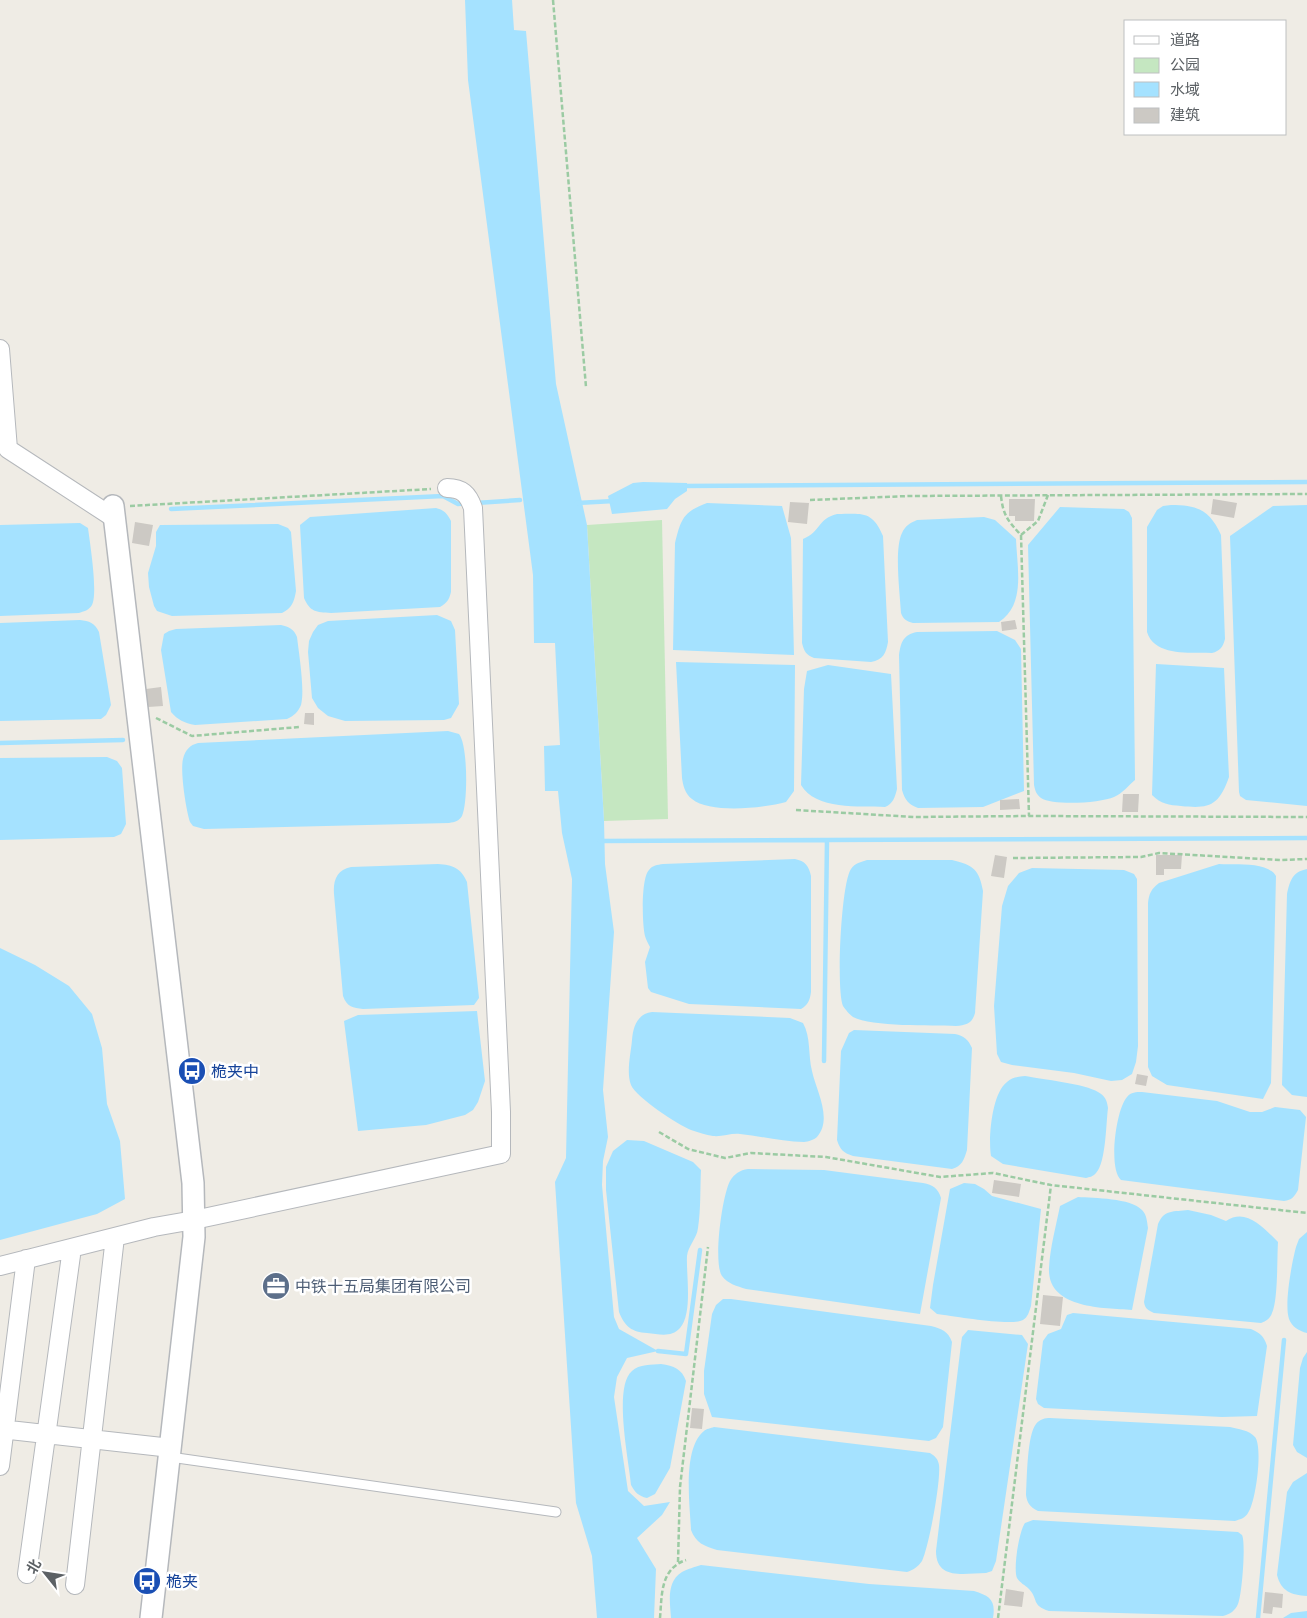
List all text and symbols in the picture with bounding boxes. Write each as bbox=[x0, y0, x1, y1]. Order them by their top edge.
legend bbox=[1124, 20, 1287, 135]
text: 道路 bbox=[1170, 31, 1200, 49]
text: 公园 bbox=[1170, 56, 1200, 74]
text: 水域 bbox=[1170, 81, 1200, 99]
text: 建筑 bbox=[1170, 106, 1200, 124]
bus stop icon: 桅夹中 bbox=[177, 1056, 207, 1086]
place label: 桅夹中 bbox=[211, 1062, 259, 1081]
office icon: 中铁十五局集团有限公司 bbox=[261, 1271, 291, 1301]
place label: 中铁十五局集团有限公司 bbox=[295, 1277, 471, 1296]
north arrow bbox=[20, 1548, 70, 1598]
text: 北 bbox=[22, 1556, 45, 1577]
bus stop icon: 桅夹 bbox=[132, 1566, 162, 1596]
place label: 桅夹 bbox=[166, 1572, 198, 1591]

